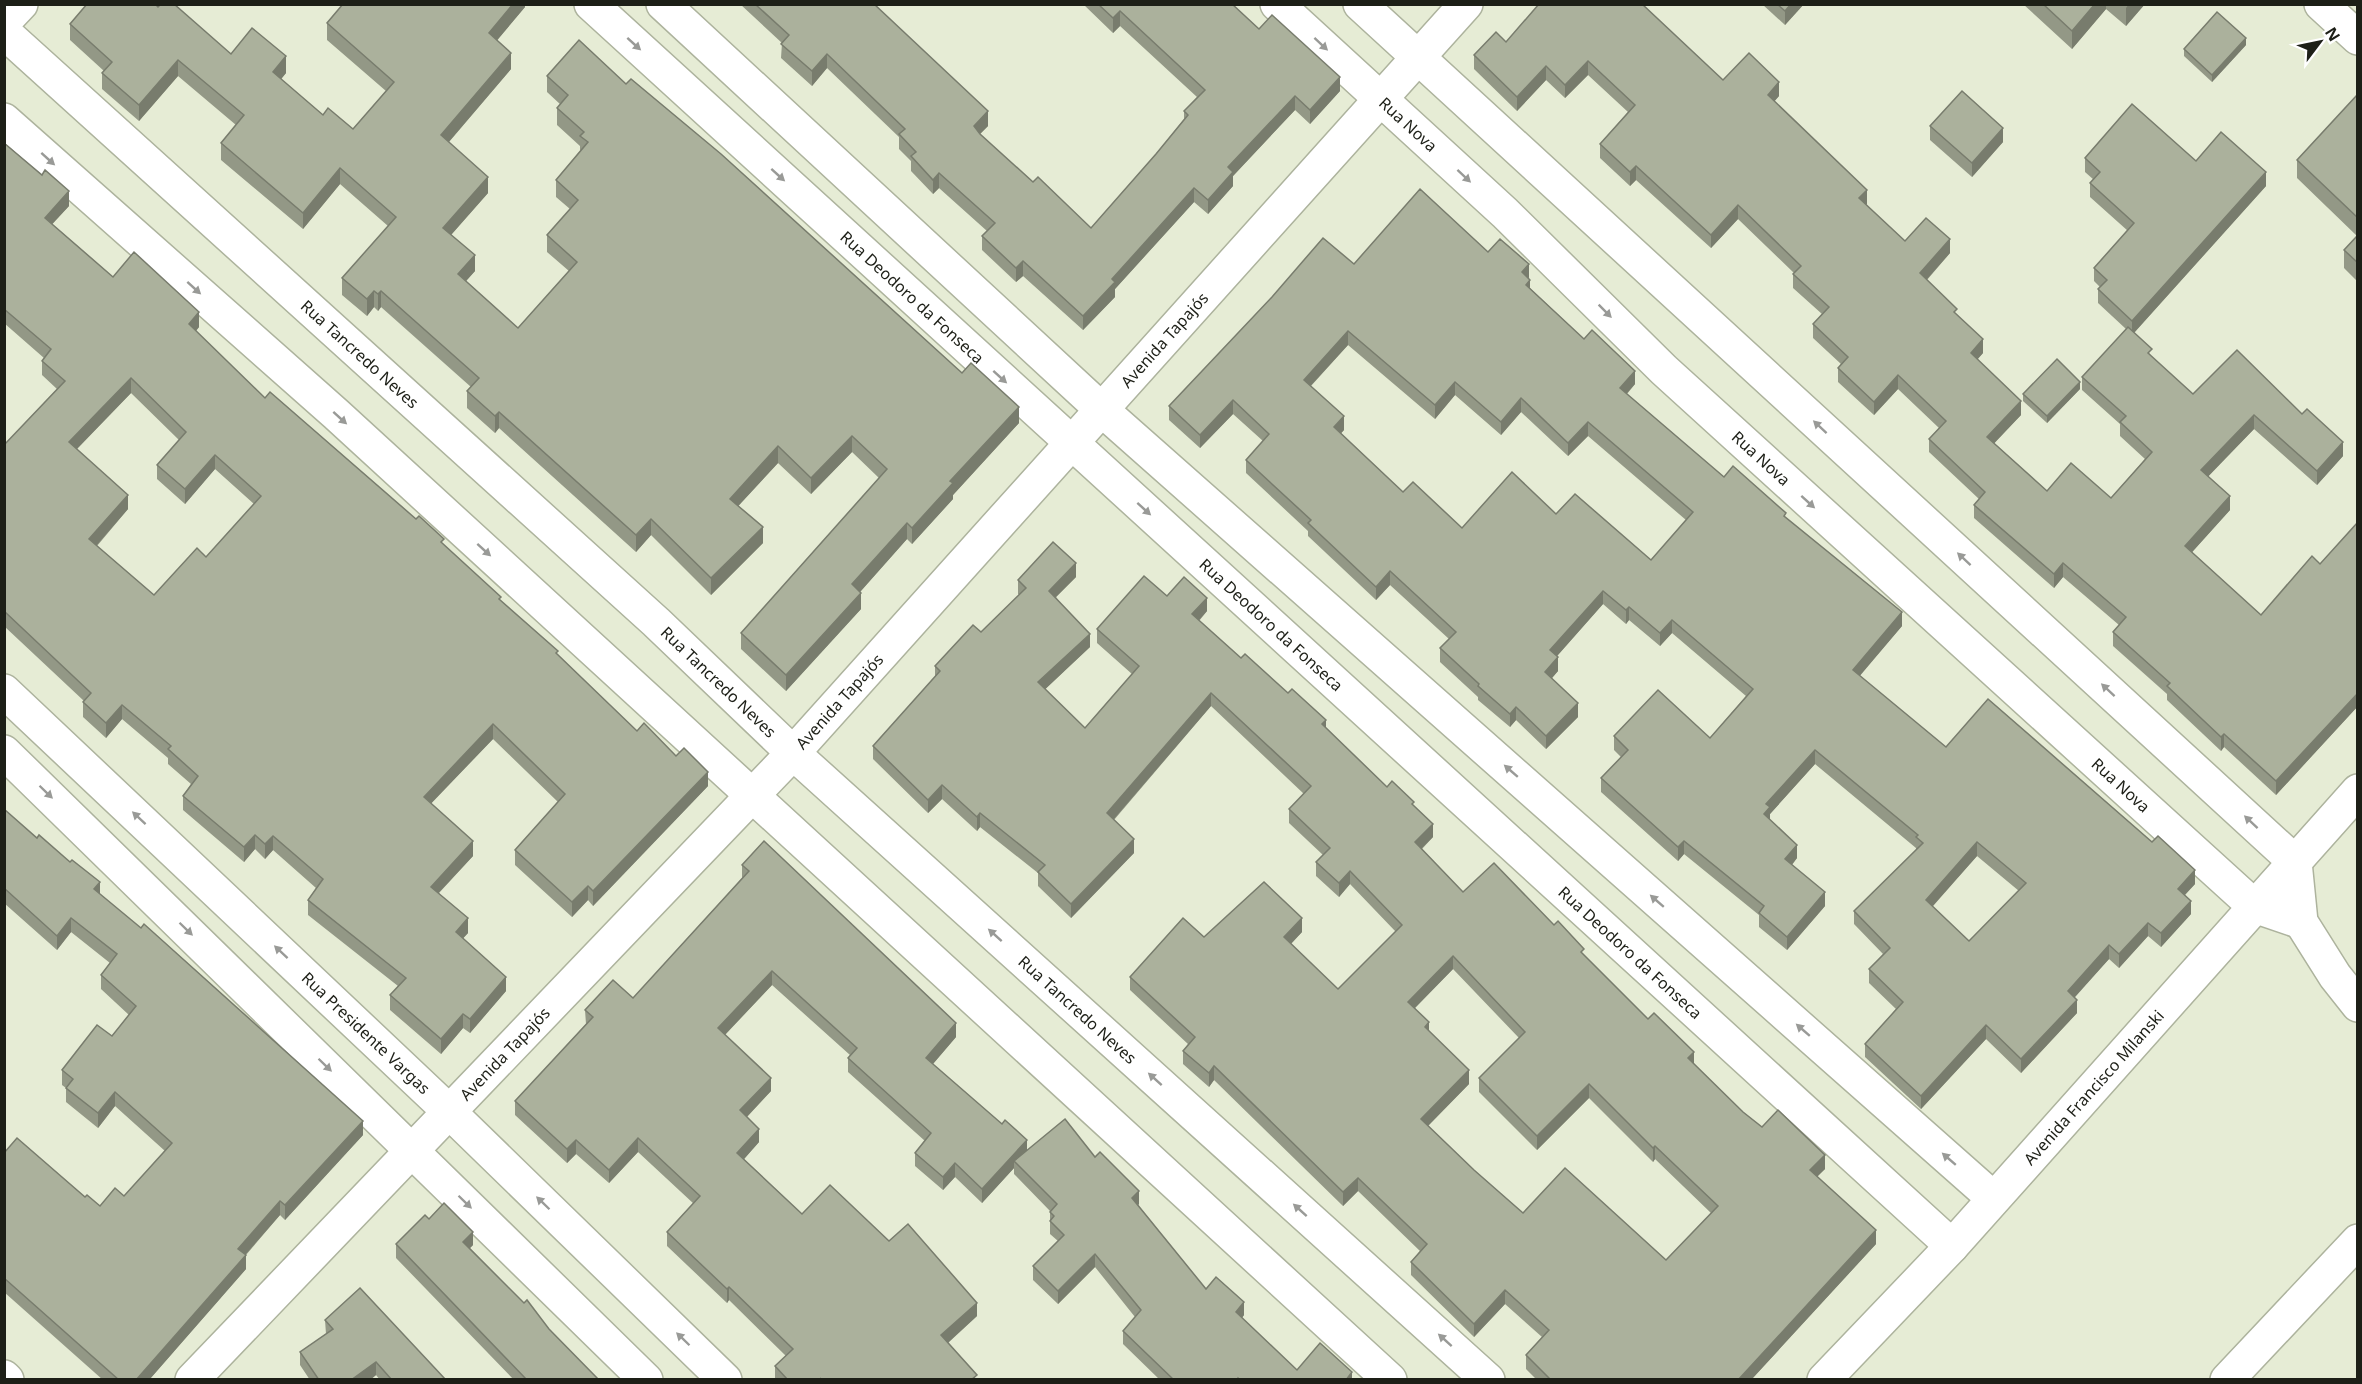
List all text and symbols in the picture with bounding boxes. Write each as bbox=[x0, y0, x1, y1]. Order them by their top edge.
north arrow bbox=[2290, 12, 2350, 72]
text: N bbox=[2320, 23, 2345, 45]
one-way arrow bbox=[626, 37, 641, 50]
one-way arrow bbox=[1313, 37, 1328, 51]
street label: Rua Nova bbox=[1374, 92, 1442, 157]
one-way arrow bbox=[40, 152, 55, 165]
one-way arrow bbox=[770, 168, 785, 181]
one-way arrow bbox=[1456, 169, 1471, 182]
street label: Rua Deodoro da Fonseca bbox=[836, 226, 989, 368]
one-way arrow bbox=[186, 282, 202, 295]
street label: Avenida Tapajós bbox=[1116, 287, 1213, 392]
street label: Rua Tancredo Neves bbox=[296, 295, 424, 413]
one-way arrow bbox=[1597, 304, 1611, 318]
one-way arrow bbox=[992, 370, 1006, 384]
one-way arrow bbox=[332, 411, 347, 424]
one-way arrow bbox=[1813, 420, 1828, 434]
street label: Rua Nova bbox=[1727, 426, 1795, 490]
one-way arrow bbox=[1801, 495, 1816, 509]
one-way arrow bbox=[1136, 502, 1151, 515]
one-way arrow bbox=[477, 542, 491, 556]
one-way arrow bbox=[1957, 552, 1971, 566]
street label: Rua Deodoro da Fonseca bbox=[1195, 554, 1348, 696]
street label: Rua Tancredo Neves bbox=[656, 621, 781, 742]
street label: Avenida Tapajós bbox=[791, 649, 888, 754]
one-way arrow bbox=[2101, 684, 2116, 697]
street label: Rua Nova bbox=[2087, 753, 2155, 817]
one-way arrow bbox=[1503, 764, 1518, 778]
one-way arrow bbox=[39, 785, 53, 799]
one-way arrow bbox=[132, 811, 147, 825]
one-way arrow bbox=[2244, 815, 2259, 829]
street label: Rua Deodoro da Fonseca bbox=[1554, 881, 1707, 1024]
one-way arrow bbox=[1649, 894, 1664, 908]
one-way arrow bbox=[178, 922, 193, 936]
one-way arrow bbox=[987, 928, 1002, 942]
one-way arrow bbox=[274, 946, 289, 959]
street label: Rua Tancredo Neves bbox=[1014, 951, 1141, 1069]
street label: Rua Presidente Vargas bbox=[297, 967, 435, 1099]
street label: Avenida Tapajós bbox=[455, 1002, 555, 1105]
street label: Avenida Francisco Milanski bbox=[2018, 1005, 2169, 1170]
one-way arrow bbox=[1796, 1024, 1811, 1037]
one-way arrow bbox=[318, 1058, 332, 1072]
one-way arrow bbox=[1148, 1073, 1163, 1086]
one-way arrow bbox=[1942, 1153, 1957, 1166]
one-way arrow bbox=[457, 1194, 471, 1208]
one-way arrow bbox=[536, 1196, 551, 1210]
one-way arrow bbox=[1293, 1204, 1308, 1217]
one-way arrow bbox=[677, 1332, 691, 1346]
one-way arrow bbox=[1438, 1334, 1453, 1347]

